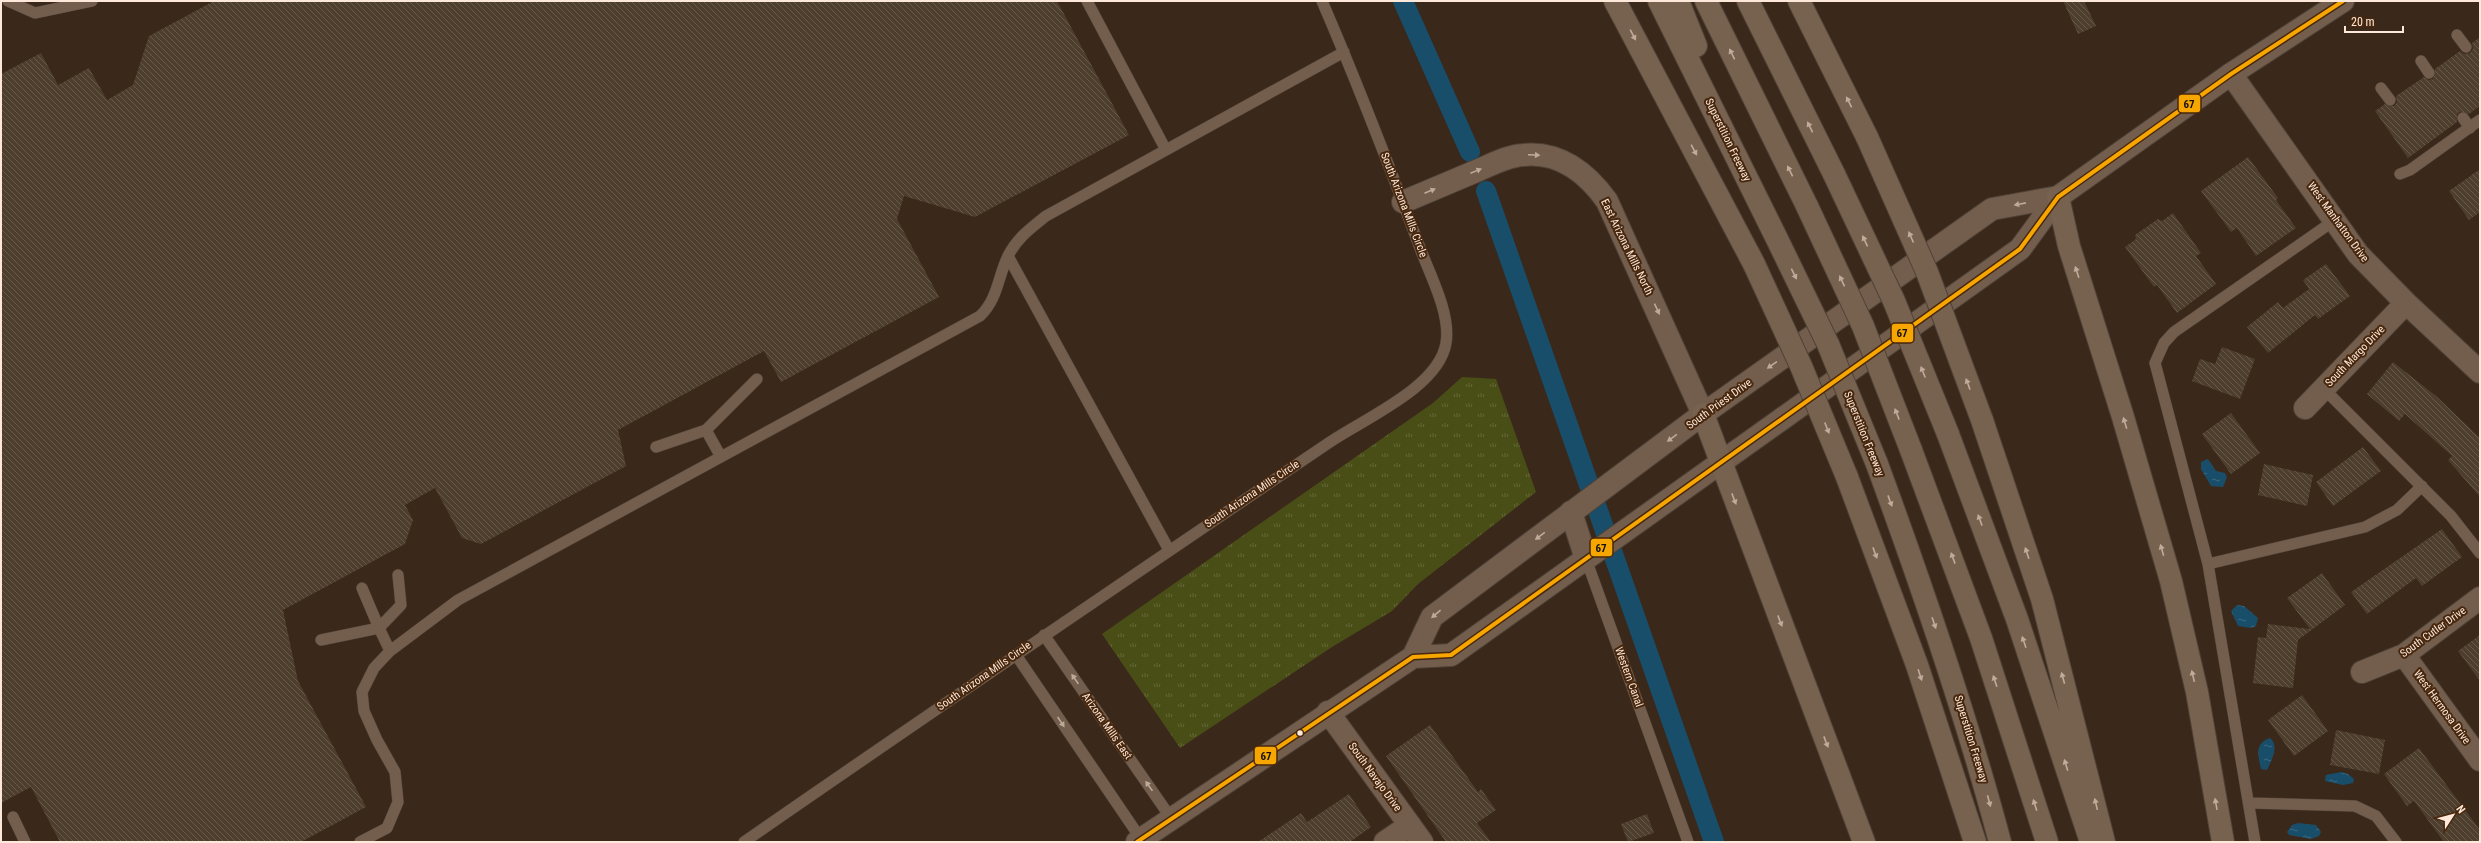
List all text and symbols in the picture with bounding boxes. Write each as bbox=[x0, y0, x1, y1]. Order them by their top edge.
scale bar bbox=[2345, 8, 2403, 34]
text: 20 m bbox=[2351, 15, 2375, 29]
one-way arrow bbox=[1630, 30, 1636, 41]
one-way arrow bbox=[1729, 49, 1735, 60]
line badge: 67 bbox=[2178, 94, 2201, 113]
street label: Superstition Freeway bbox=[1702, 96, 1754, 184]
one-way arrow bbox=[1846, 96, 1853, 108]
text: 67 bbox=[2183, 98, 2195, 111]
one-way arrow bbox=[1807, 121, 1813, 132]
one-way arrow bbox=[1690, 145, 1697, 156]
street label: South Arizona Mills Circle bbox=[1378, 151, 1430, 259]
one-way arrow bbox=[1528, 152, 1541, 158]
one-way arrow bbox=[1787, 165, 1793, 177]
one-way arrow bbox=[1471, 168, 1482, 174]
street label: West Manhatton Drive bbox=[2305, 180, 2371, 264]
one-way arrow bbox=[1424, 187, 1436, 193]
street label: East Arizona Mills North bbox=[1598, 197, 1656, 297]
one-way arrow bbox=[2014, 201, 2026, 207]
one-way arrow bbox=[1908, 231, 1914, 242]
one-way arrow bbox=[1862, 235, 1868, 246]
one-way arrow bbox=[2074, 266, 2080, 278]
one-way arrow bbox=[1791, 268, 1797, 280]
one-way arrow bbox=[1839, 275, 1845, 286]
one-way arrow bbox=[1654, 304, 1660, 315]
line badge: 67 bbox=[1891, 323, 1914, 343]
street label: South Margo Drive bbox=[2323, 323, 2387, 389]
text: 67 bbox=[1896, 327, 1908, 340]
one-way arrow bbox=[1767, 361, 1777, 369]
one-way arrow bbox=[1919, 366, 1925, 378]
street label: South Priest Drive bbox=[1684, 376, 1754, 432]
one-way arrow bbox=[1965, 377, 1971, 389]
street label: Superstition Freeway bbox=[1841, 390, 1887, 479]
one-way arrow bbox=[1894, 407, 1900, 419]
one-way arrow bbox=[2122, 416, 2128, 428]
one-way arrow bbox=[1824, 422, 1830, 433]
one-way arrow bbox=[1667, 434, 1678, 442]
street label: South Arizona Mills Circle bbox=[1202, 457, 1302, 531]
one-way arrow bbox=[1731, 494, 1737, 506]
one-way arrow bbox=[1888, 495, 1894, 507]
one-way arrow bbox=[1976, 513, 1982, 525]
one-way arrow bbox=[1535, 531, 1546, 540]
line badge: 67 bbox=[1590, 538, 1613, 557]
text: 67 bbox=[1595, 542, 1607, 555]
one-way arrow bbox=[2159, 543, 2165, 555]
one-way arrow bbox=[1873, 547, 1879, 559]
one-way arrow bbox=[2023, 547, 2029, 559]
one-way arrow bbox=[1949, 552, 1955, 564]
street label: South Cutler Drive bbox=[2398, 604, 2468, 660]
one-way arrow bbox=[1431, 609, 1442, 618]
one-way arrow bbox=[1778, 615, 1784, 627]
one-way arrow bbox=[1931, 618, 1937, 630]
one-way arrow bbox=[2021, 635, 2027, 647]
street label: South Arizona Mills Circle bbox=[935, 639, 1033, 713]
street label: Western Canal bbox=[1612, 645, 1646, 709]
street label: West Hermosa Drive bbox=[2411, 668, 2473, 746]
one-way arrow bbox=[1917, 669, 1923, 681]
one-way arrow bbox=[2190, 669, 2196, 681]
one-way arrow bbox=[2060, 672, 2066, 684]
one-way arrow bbox=[1071, 674, 1079, 684]
one-way arrow bbox=[1992, 675, 1998, 687]
street label: Arizona Mills East bbox=[1079, 690, 1135, 762]
street label: Superstition Freeway bbox=[1952, 694, 1991, 785]
one-way arrow bbox=[1058, 716, 1065, 728]
unlabelled marker bbox=[1295, 728, 1305, 738]
one-way arrow bbox=[1824, 737, 1830, 749]
street label: South Navajo Drive bbox=[1346, 740, 1404, 814]
line badge: 67 bbox=[1254, 746, 1277, 765]
text: 67 bbox=[1260, 750, 1272, 763]
one-way arrow bbox=[2063, 758, 2069, 770]
one-way arrow bbox=[1145, 781, 1153, 791]
one-way arrow bbox=[1986, 795, 1992, 807]
north arrow bbox=[2433, 795, 2473, 835]
one-way arrow bbox=[2213, 797, 2219, 810]
one-way arrow bbox=[2032, 798, 2038, 810]
one-way arrow bbox=[2092, 798, 2098, 810]
text: N bbox=[2453, 803, 2468, 816]

